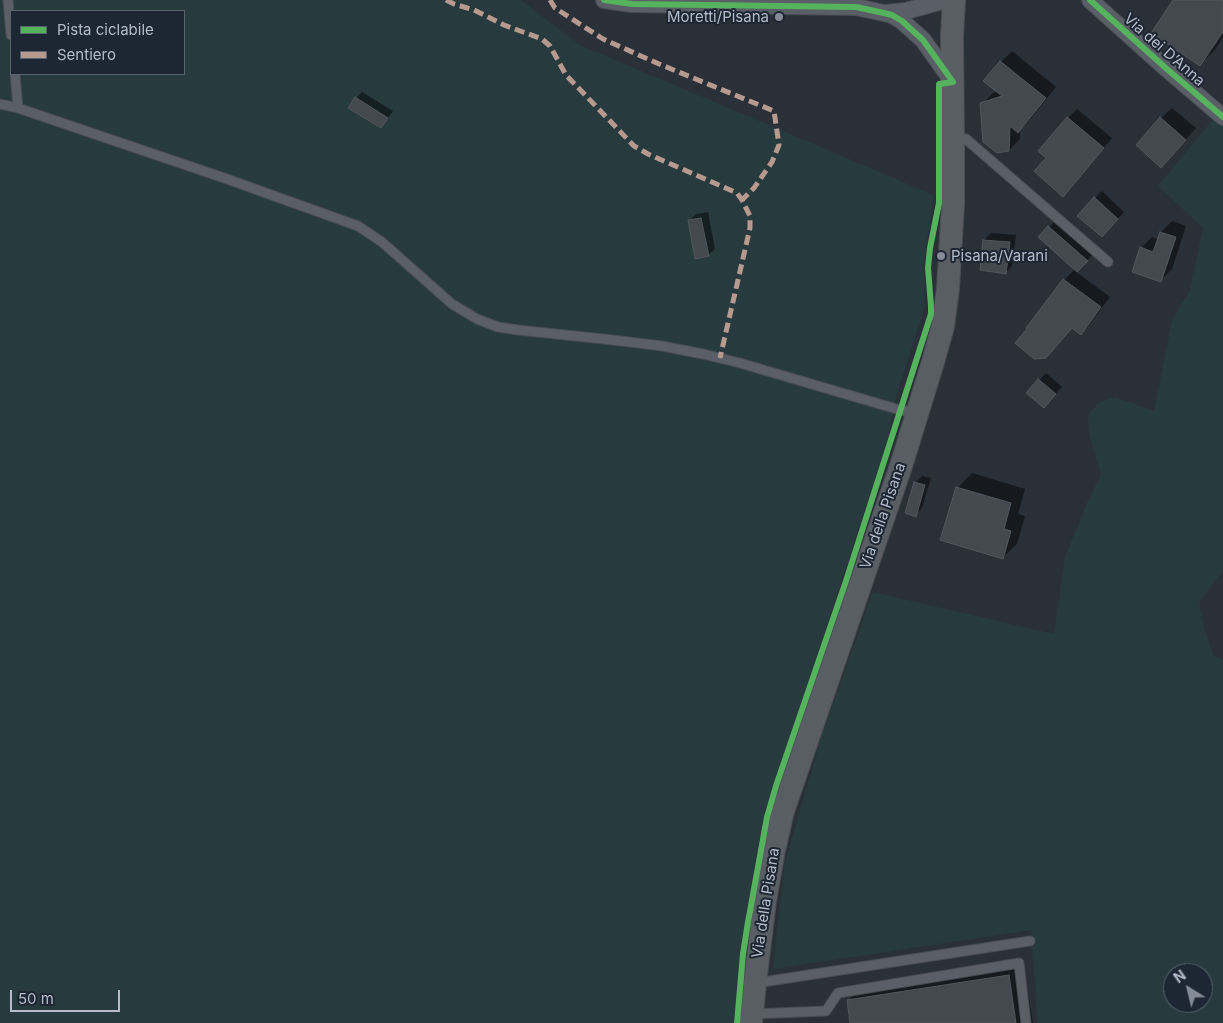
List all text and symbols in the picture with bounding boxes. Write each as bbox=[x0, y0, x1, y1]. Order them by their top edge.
place label: Moretti/Pisana bbox=[667, 8, 769, 26]
legend bbox=[10, 10, 185, 75]
street label: Via dei D’Anna bbox=[1120, 10, 1208, 90]
marker: Moretti/Pisana bbox=[773, 11, 785, 23]
text: Pista ciclabile bbox=[57, 20, 154, 39]
text: Sentiero bbox=[57, 45, 116, 64]
place label: Pisana/Varani bbox=[951, 247, 1048, 265]
marker: Pisana/Varani bbox=[935, 250, 947, 262]
street label: Via della Pisana bbox=[856, 460, 910, 572]
street label: Via della Pisana bbox=[748, 847, 784, 959]
north arrow bbox=[1163, 963, 1213, 1013]
text: N bbox=[1170, 966, 1189, 986]
scale bar bbox=[12, 980, 122, 1012]
text: 50 m bbox=[18, 989, 54, 1008]

